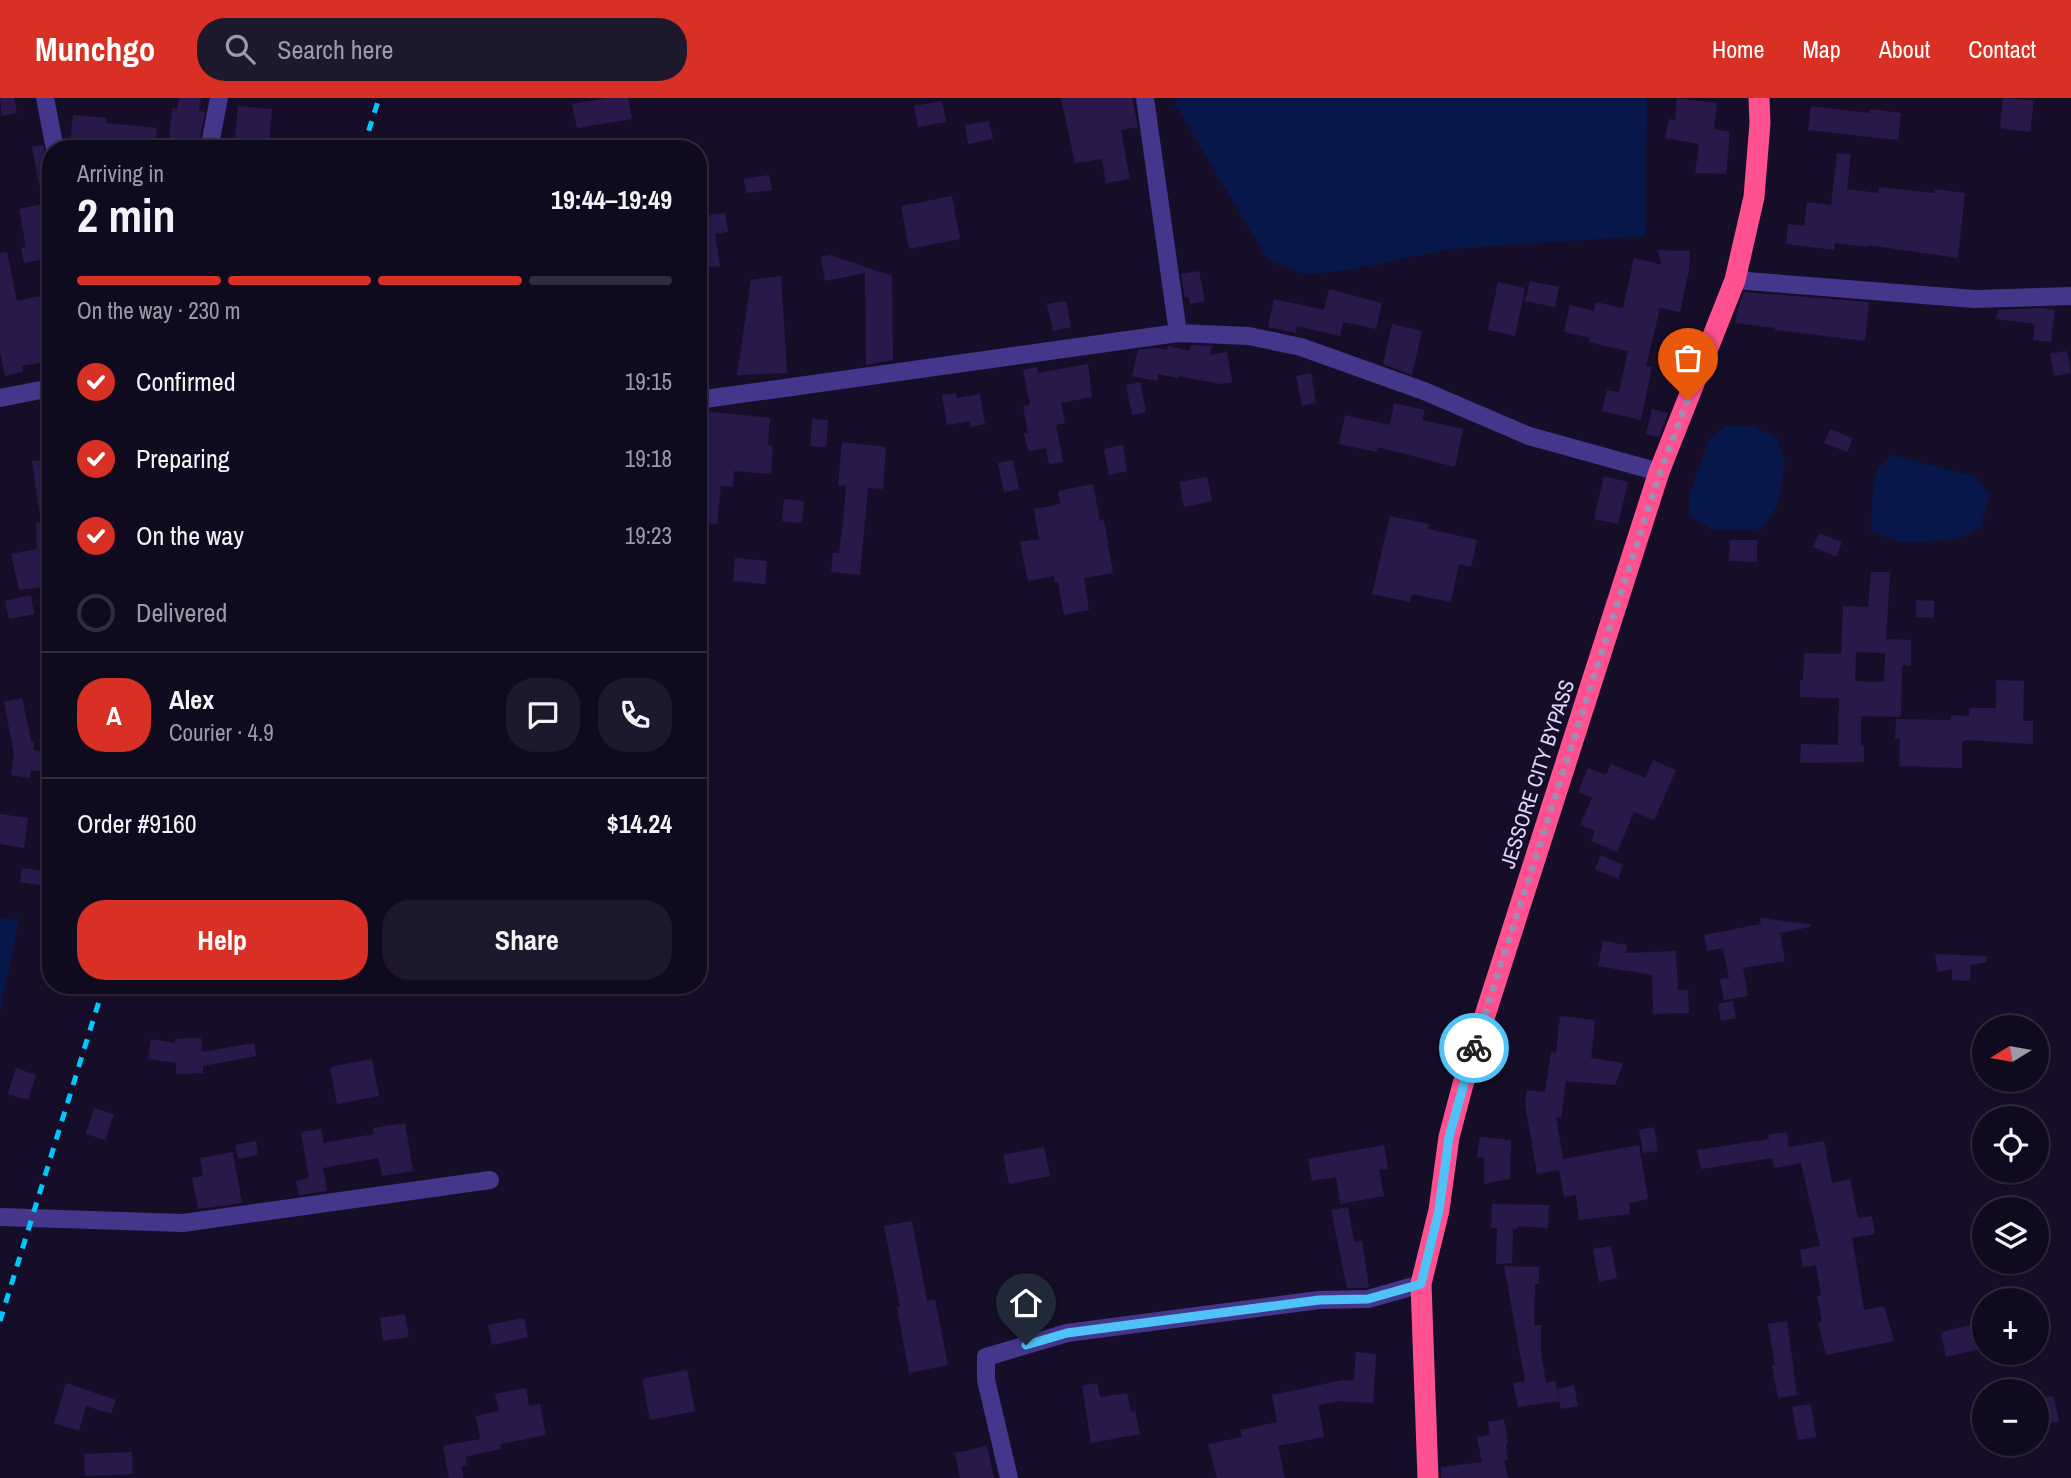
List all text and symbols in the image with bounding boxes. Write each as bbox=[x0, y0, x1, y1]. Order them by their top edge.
search box bbox=[197, 18, 687, 81]
text: Munchgo bbox=[35, 27, 155, 71]
icon: search bbox=[221, 30, 259, 68]
text: Search here bbox=[277, 32, 393, 67]
text: Home bbox=[1712, 33, 1764, 65]
text: Map bbox=[1802, 33, 1841, 65]
text: About bbox=[1879, 33, 1930, 65]
text: Contact bbox=[1968, 33, 2036, 65]
text: Arriving in bbox=[77, 158, 164, 189]
text: 19:44–19:49 bbox=[551, 182, 672, 217]
text: 2 min bbox=[77, 184, 176, 246]
text: On the way · 230 m bbox=[77, 295, 241, 326]
pin bbox=[1658, 328, 1718, 400]
icon: bag bbox=[1669, 339, 1707, 377]
icon: check bbox=[77, 363, 115, 401]
text: Confirmed bbox=[136, 364, 236, 399]
text: 19:15 bbox=[625, 366, 672, 397]
icon: check bbox=[77, 440, 115, 478]
text: Preparing bbox=[136, 441, 230, 476]
text: 19:18 bbox=[625, 443, 672, 474]
icon: check bbox=[77, 517, 115, 555]
text: On the way bbox=[136, 518, 244, 553]
text: 19:23 bbox=[625, 520, 672, 551]
text: Delivered bbox=[136, 595, 227, 630]
street label: JESSORE CITY BYPASS bbox=[1493, 676, 1581, 872]
button: chat bbox=[506, 678, 580, 752]
button: phone bbox=[598, 678, 672, 752]
text: Alex bbox=[169, 682, 214, 717]
text: A bbox=[106, 698, 122, 733]
text: Courier · 4.9 bbox=[169, 717, 274, 748]
text: Order #9160 bbox=[77, 806, 197, 841]
text: $14.24 bbox=[607, 806, 672, 841]
button: Help bbox=[77, 900, 368, 980]
button: Share bbox=[382, 900, 672, 980]
courier bbox=[1439, 1013, 1509, 1083]
north arrow bbox=[1972, 1015, 2049, 1092]
map controls bbox=[1972, 1015, 2049, 1456]
icon: bike bbox=[1455, 1029, 1493, 1067]
button: locate bbox=[1972, 1106, 2049, 1183]
button: layers bbox=[1972, 1197, 2049, 1274]
pin bbox=[996, 1273, 1056, 1345]
icon: home bbox=[1007, 1284, 1045, 1322]
button: + bbox=[1972, 1288, 2049, 1365]
button: − bbox=[1972, 1379, 2049, 1456]

